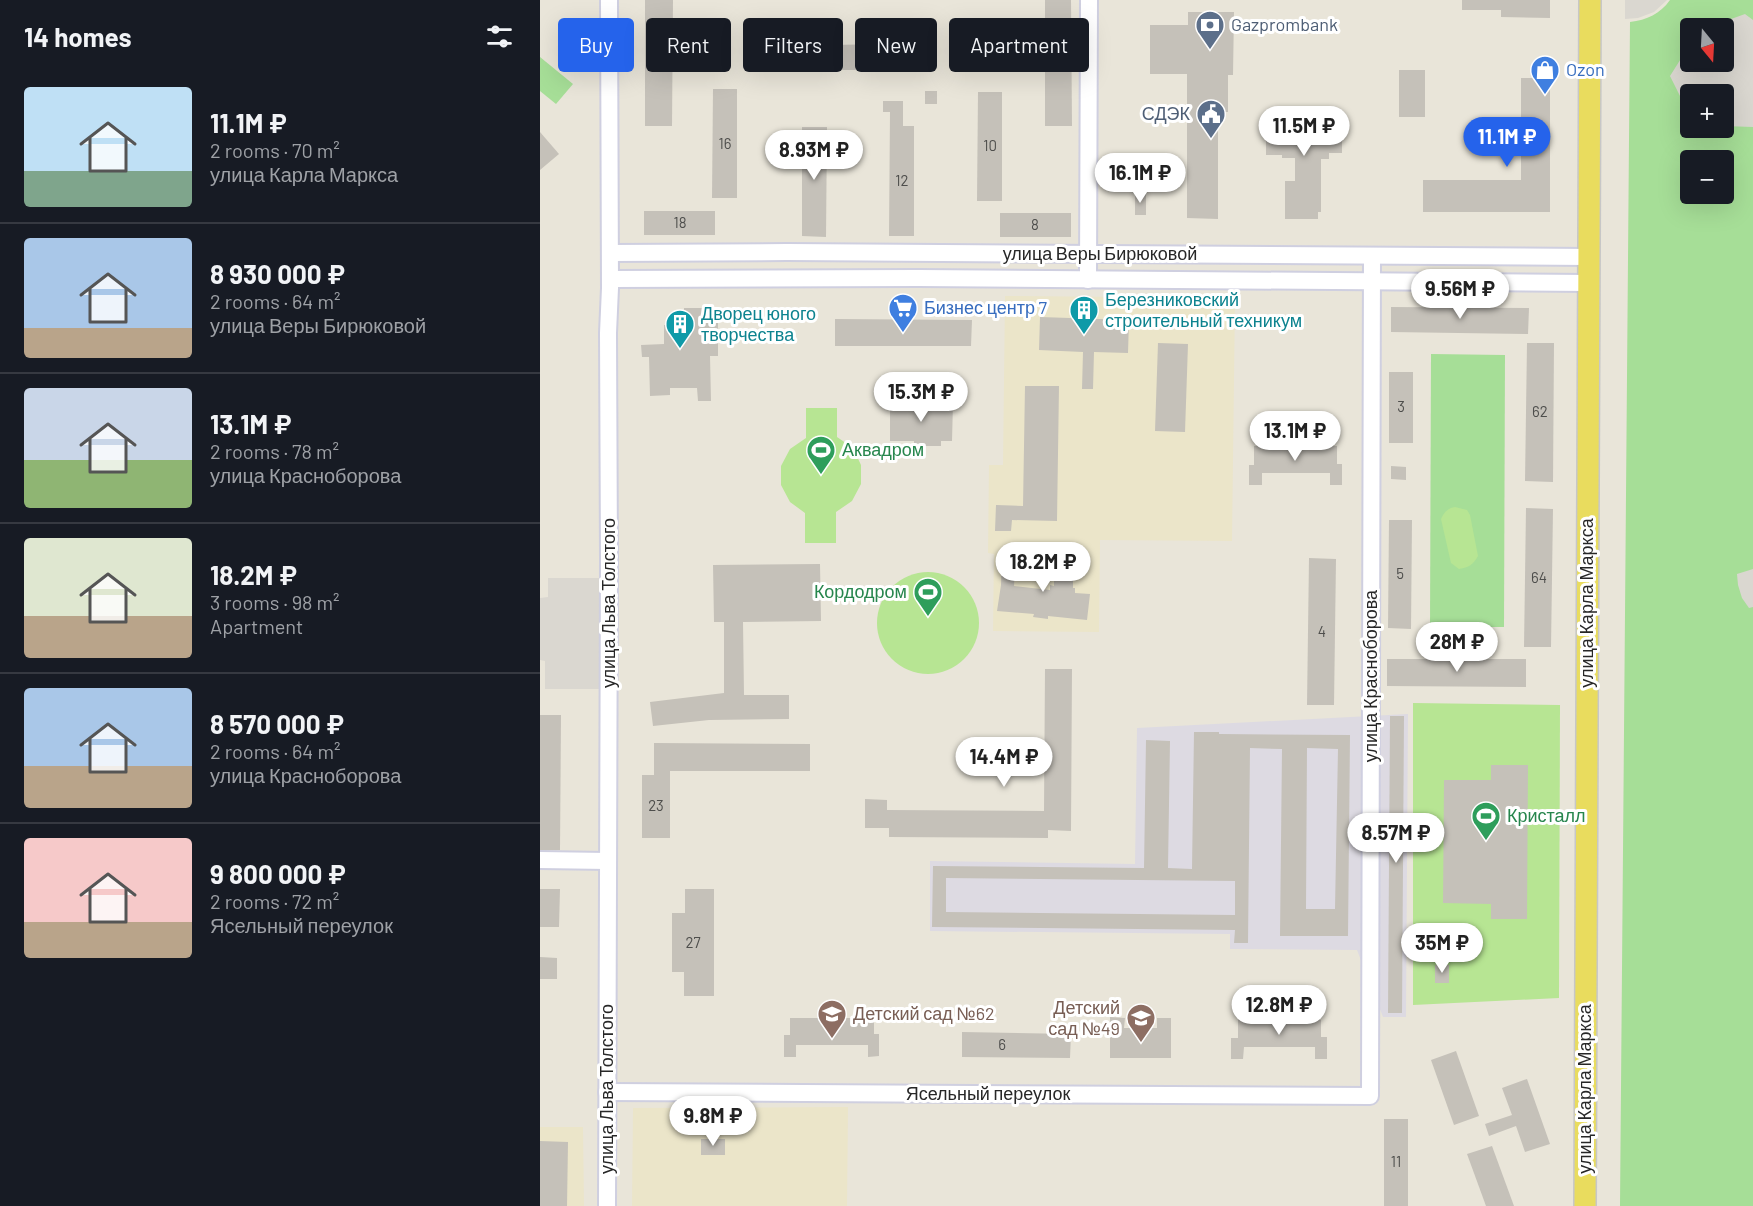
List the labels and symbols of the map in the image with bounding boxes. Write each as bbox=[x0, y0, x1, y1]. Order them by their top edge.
bank icon: Gazprombank bbox=[1194, 9, 1226, 51]
place label: Gazprombank bbox=[1231, 13, 1338, 35]
north arrow bbox=[1680, 18, 1734, 72]
shop icon: Ozon bbox=[1529, 54, 1561, 96]
place label: Ozon bbox=[1566, 58, 1605, 80]
public building icon: СДЭК bbox=[1195, 98, 1227, 140]
place label: СДЭК bbox=[1142, 102, 1191, 124]
pin: 11.5M ₽ bbox=[1249, 106, 1359, 157]
pin: 11.1M ₽ bbox=[1452, 117, 1562, 168]
pin: 8.93M ₽ bbox=[759, 130, 869, 181]
house number: 16 bbox=[719, 134, 731, 152]
house number: 10 bbox=[983, 136, 997, 154]
pin: 16.1M ₽ bbox=[1085, 153, 1195, 204]
house number: 12 bbox=[895, 171, 909, 189]
house number: 18 bbox=[673, 213, 687, 231]
house number: 8 bbox=[1031, 215, 1039, 233]
street label: улица Веры Бирюковой bbox=[1003, 242, 1197, 264]
pin: 9.56M ₽ bbox=[1405, 269, 1515, 320]
place label: Березниковский строительный техникум bbox=[1105, 288, 1302, 331]
supermarket icon: Бизнес центр 7 bbox=[887, 292, 919, 334]
building icon: Березниковский строительный техникум bbox=[1068, 294, 1100, 336]
place label: Бизнес центр 7 bbox=[924, 296, 1048, 318]
place label: Дворец юного творчества bbox=[701, 302, 816, 345]
building icon: Дворец юного творчества bbox=[664, 308, 696, 350]
pin: 15.3M ₽ bbox=[866, 372, 976, 423]
house number: 3 bbox=[1397, 397, 1405, 415]
house number: 62 bbox=[1532, 402, 1548, 420]
pin: 13.1M ₽ bbox=[1240, 411, 1350, 462]
sports icon: Аквадром bbox=[805, 434, 837, 476]
place label: Аквадром bbox=[842, 438, 924, 460]
street label: улица Карла Маркса bbox=[1575, 517, 1597, 688]
street label: улица Льва Толстого bbox=[597, 518, 619, 688]
pin: 18.2M ₽ bbox=[988, 542, 1098, 593]
house number: 5 bbox=[1396, 564, 1404, 582]
house number: 64 bbox=[1531, 568, 1547, 586]
sports icon: Кордодром bbox=[912, 576, 944, 618]
place label: Кордодром bbox=[814, 580, 907, 602]
street label: улица Красноборова bbox=[1359, 589, 1381, 762]
house number: 4 bbox=[1318, 622, 1326, 640]
pin: 28M ₽ bbox=[1415, 622, 1499, 673]
pin: 14.4M ₽ bbox=[949, 737, 1059, 788]
house number: 23 bbox=[648, 796, 664, 814]
sports icon: Кристалл bbox=[1470, 800, 1502, 842]
place label: Кристалл bbox=[1507, 804, 1586, 826]
pin: 8.57M ₽ bbox=[1341, 813, 1451, 864]
pin: 35M ₽ bbox=[1400, 923, 1484, 974]
house number: 27 bbox=[685, 933, 701, 951]
pin: 12.8M ₽ bbox=[1224, 985, 1334, 1036]
place label: Детский сад №49 bbox=[1048, 996, 1120, 1039]
school or university icon: Детский сад №62 bbox=[816, 998, 848, 1040]
place label: Детский сад №62 bbox=[853, 1002, 995, 1024]
school or university icon: Детский сад №49 bbox=[1125, 1002, 1157, 1044]
street label: улица Карла Маркса bbox=[1573, 1003, 1595, 1174]
street label: улица Льва Толстого bbox=[595, 1004, 617, 1174]
house number: 6 bbox=[998, 1035, 1006, 1053]
street label: Ясельный переулок bbox=[906, 1082, 1070, 1104]
pin: 9.8M ₽ bbox=[664, 1096, 762, 1147]
house number: 11 bbox=[1391, 1152, 1401, 1170]

